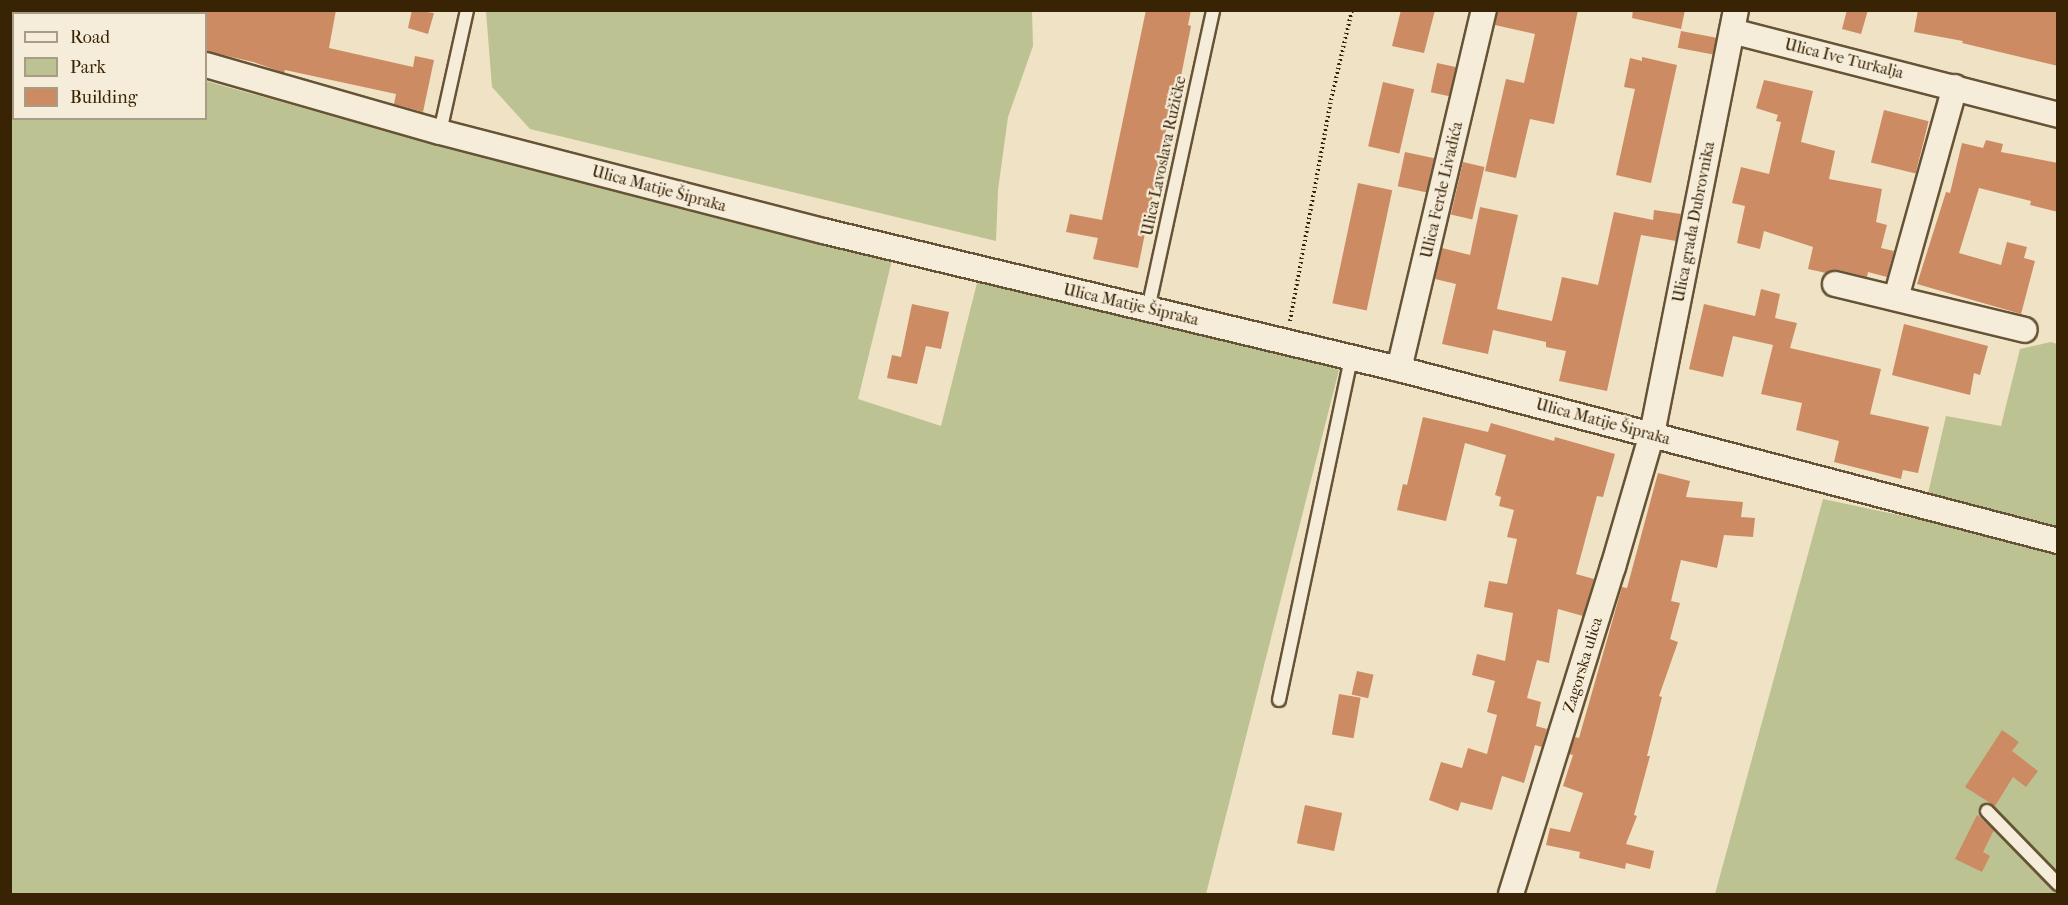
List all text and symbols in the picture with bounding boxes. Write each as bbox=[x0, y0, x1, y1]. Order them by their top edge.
legend bbox=[12, 12, 207, 120]
text: Road bbox=[70, 27, 110, 48]
street label: Ulica Ive Turkalja bbox=[1783, 35, 1905, 83]
text: Park bbox=[70, 57, 106, 78]
street label: Ulica Lavoslava Ružičke bbox=[1138, 74, 1190, 238]
text: Building bbox=[70, 87, 137, 108]
street label: Ulica Ferde Livadića bbox=[1417, 120, 1467, 260]
street label: Ulica grada Dubrovnika bbox=[1669, 140, 1719, 304]
street label: Ulica Matije Šipraka bbox=[590, 162, 728, 216]
street label: Ulica Matije Šipraka bbox=[1061, 280, 1201, 330]
street label: Ulica Matije Šipraka bbox=[1534, 395, 1672, 449]
street label: Zagorska ulica bbox=[1559, 615, 1607, 715]

